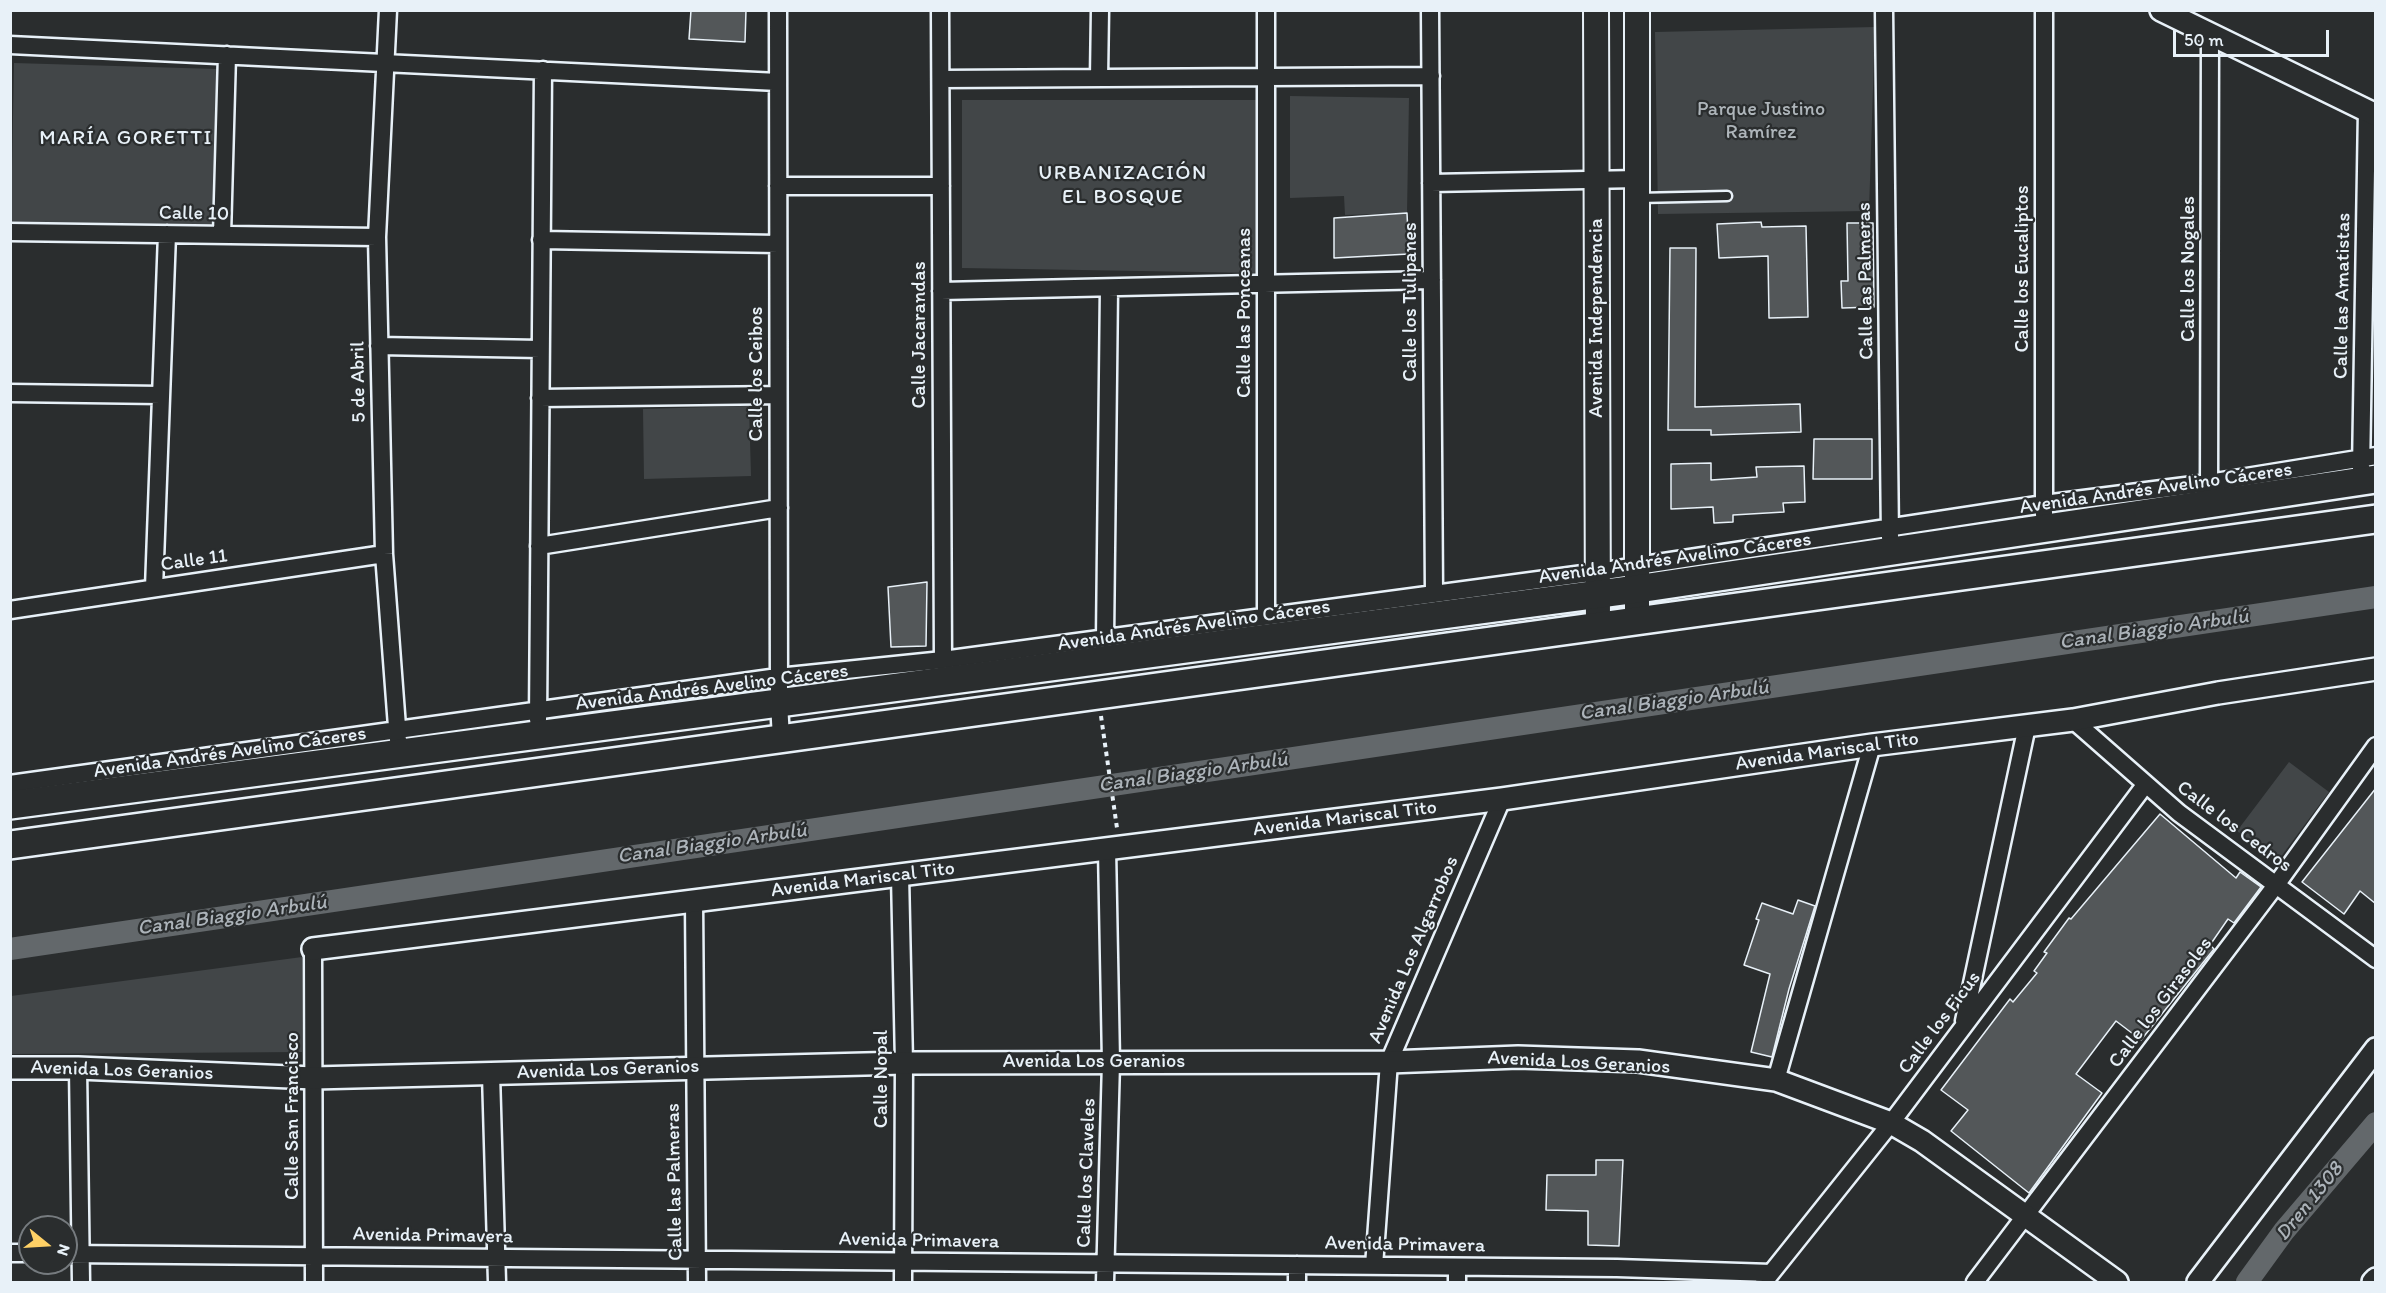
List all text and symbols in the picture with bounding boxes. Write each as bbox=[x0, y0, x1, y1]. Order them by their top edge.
scale bar bbox=[2176, 18, 2332, 56]
text: 50 m bbox=[2184, 29, 2224, 51]
park label: Parque Justino Ramírez bbox=[1697, 98, 1825, 145]
district label: MARÍA GORETTI bbox=[39, 126, 213, 152]
district label: URBANIZACIÓN EL BOSQUE bbox=[1039, 161, 1207, 211]
street label: Calle los Eucaliptos bbox=[2011, 185, 2035, 353]
street label: Calle los Nogales bbox=[2177, 196, 2201, 342]
street label: Calle 10 bbox=[159, 201, 229, 227]
street label: Calle las Palmeras bbox=[1853, 202, 1879, 360]
street label: Calle las Amatistas bbox=[2330, 213, 2356, 379]
street label: Avenida Independencia bbox=[1585, 218, 1609, 418]
street label: Calle los Tulipanes bbox=[1399, 222, 1423, 382]
street label: Calle las Ponceanas bbox=[1233, 228, 1257, 398]
street label: Calle Jacarandas bbox=[908, 261, 932, 409]
street label: Calle los Ceibos bbox=[745, 307, 769, 441]
street label: 5 de Abril bbox=[346, 341, 372, 423]
street label: Avenida Andrés Avelino Cáceres bbox=[2018, 458, 2294, 520]
street label: Avenida Andrés Avelino Cáceres bbox=[1537, 528, 1813, 590]
street label: Calle 11 bbox=[159, 544, 229, 578]
street label: Avenida Andrés Avelino Cáceres bbox=[1056, 595, 1332, 657]
water label: Canal Biaggio Arbulú bbox=[2058, 604, 2250, 656]
street label: Avenida Andrés Avelino Cáceres bbox=[574, 659, 850, 717]
water label: Canal Biaggio Arbulú bbox=[1578, 675, 1770, 727]
street label: Avenida Andrés Avelino Cáceres bbox=[92, 722, 368, 784]
street label: Avenida Mariscal Tito bbox=[1734, 727, 1920, 777]
water label: Canal Biaggio Arbulú bbox=[1097, 747, 1289, 799]
street label: Calle los Cedros bbox=[2172, 776, 2296, 878]
street label: Avenida Mariscal Tito bbox=[1252, 796, 1438, 842]
water label: Canal Biaggio Arbulú bbox=[616, 818, 808, 870]
street label: Avenida Los Algarrobos bbox=[1364, 853, 1464, 1047]
street label: Avenida Mariscal Tito bbox=[770, 857, 956, 903]
water label: Canal Biaggio Arbulú bbox=[136, 890, 328, 942]
street label: Calle los Girasoles bbox=[2104, 933, 2218, 1073]
street label: Calle los Ficus bbox=[1894, 967, 1986, 1079]
street label: Calle Nopal bbox=[870, 1030, 894, 1128]
street label: Calle San Francisco bbox=[281, 1032, 305, 1200]
street label: Avenida Los Geranios bbox=[1487, 1046, 1671, 1080]
street label: Avenida Los Geranios bbox=[1003, 1050, 1185, 1074]
street label: Avenida Los Geranios bbox=[516, 1055, 700, 1085]
street label: Avenida Los Geranios bbox=[30, 1056, 214, 1086]
street label: Calle los Claveles bbox=[1072, 1098, 1102, 1248]
street label: Calle las Palmeras bbox=[662, 1103, 688, 1261]
water label: Dren 1308 bbox=[2271, 1158, 2349, 1246]
north arrow bbox=[18, 1215, 78, 1275]
street label: Avenida Primavera bbox=[353, 1223, 513, 1249]
street label: Avenida Primavera bbox=[839, 1228, 999, 1254]
street label: Avenida Primavera bbox=[1325, 1232, 1485, 1258]
text: N bbox=[53, 1242, 74, 1258]

